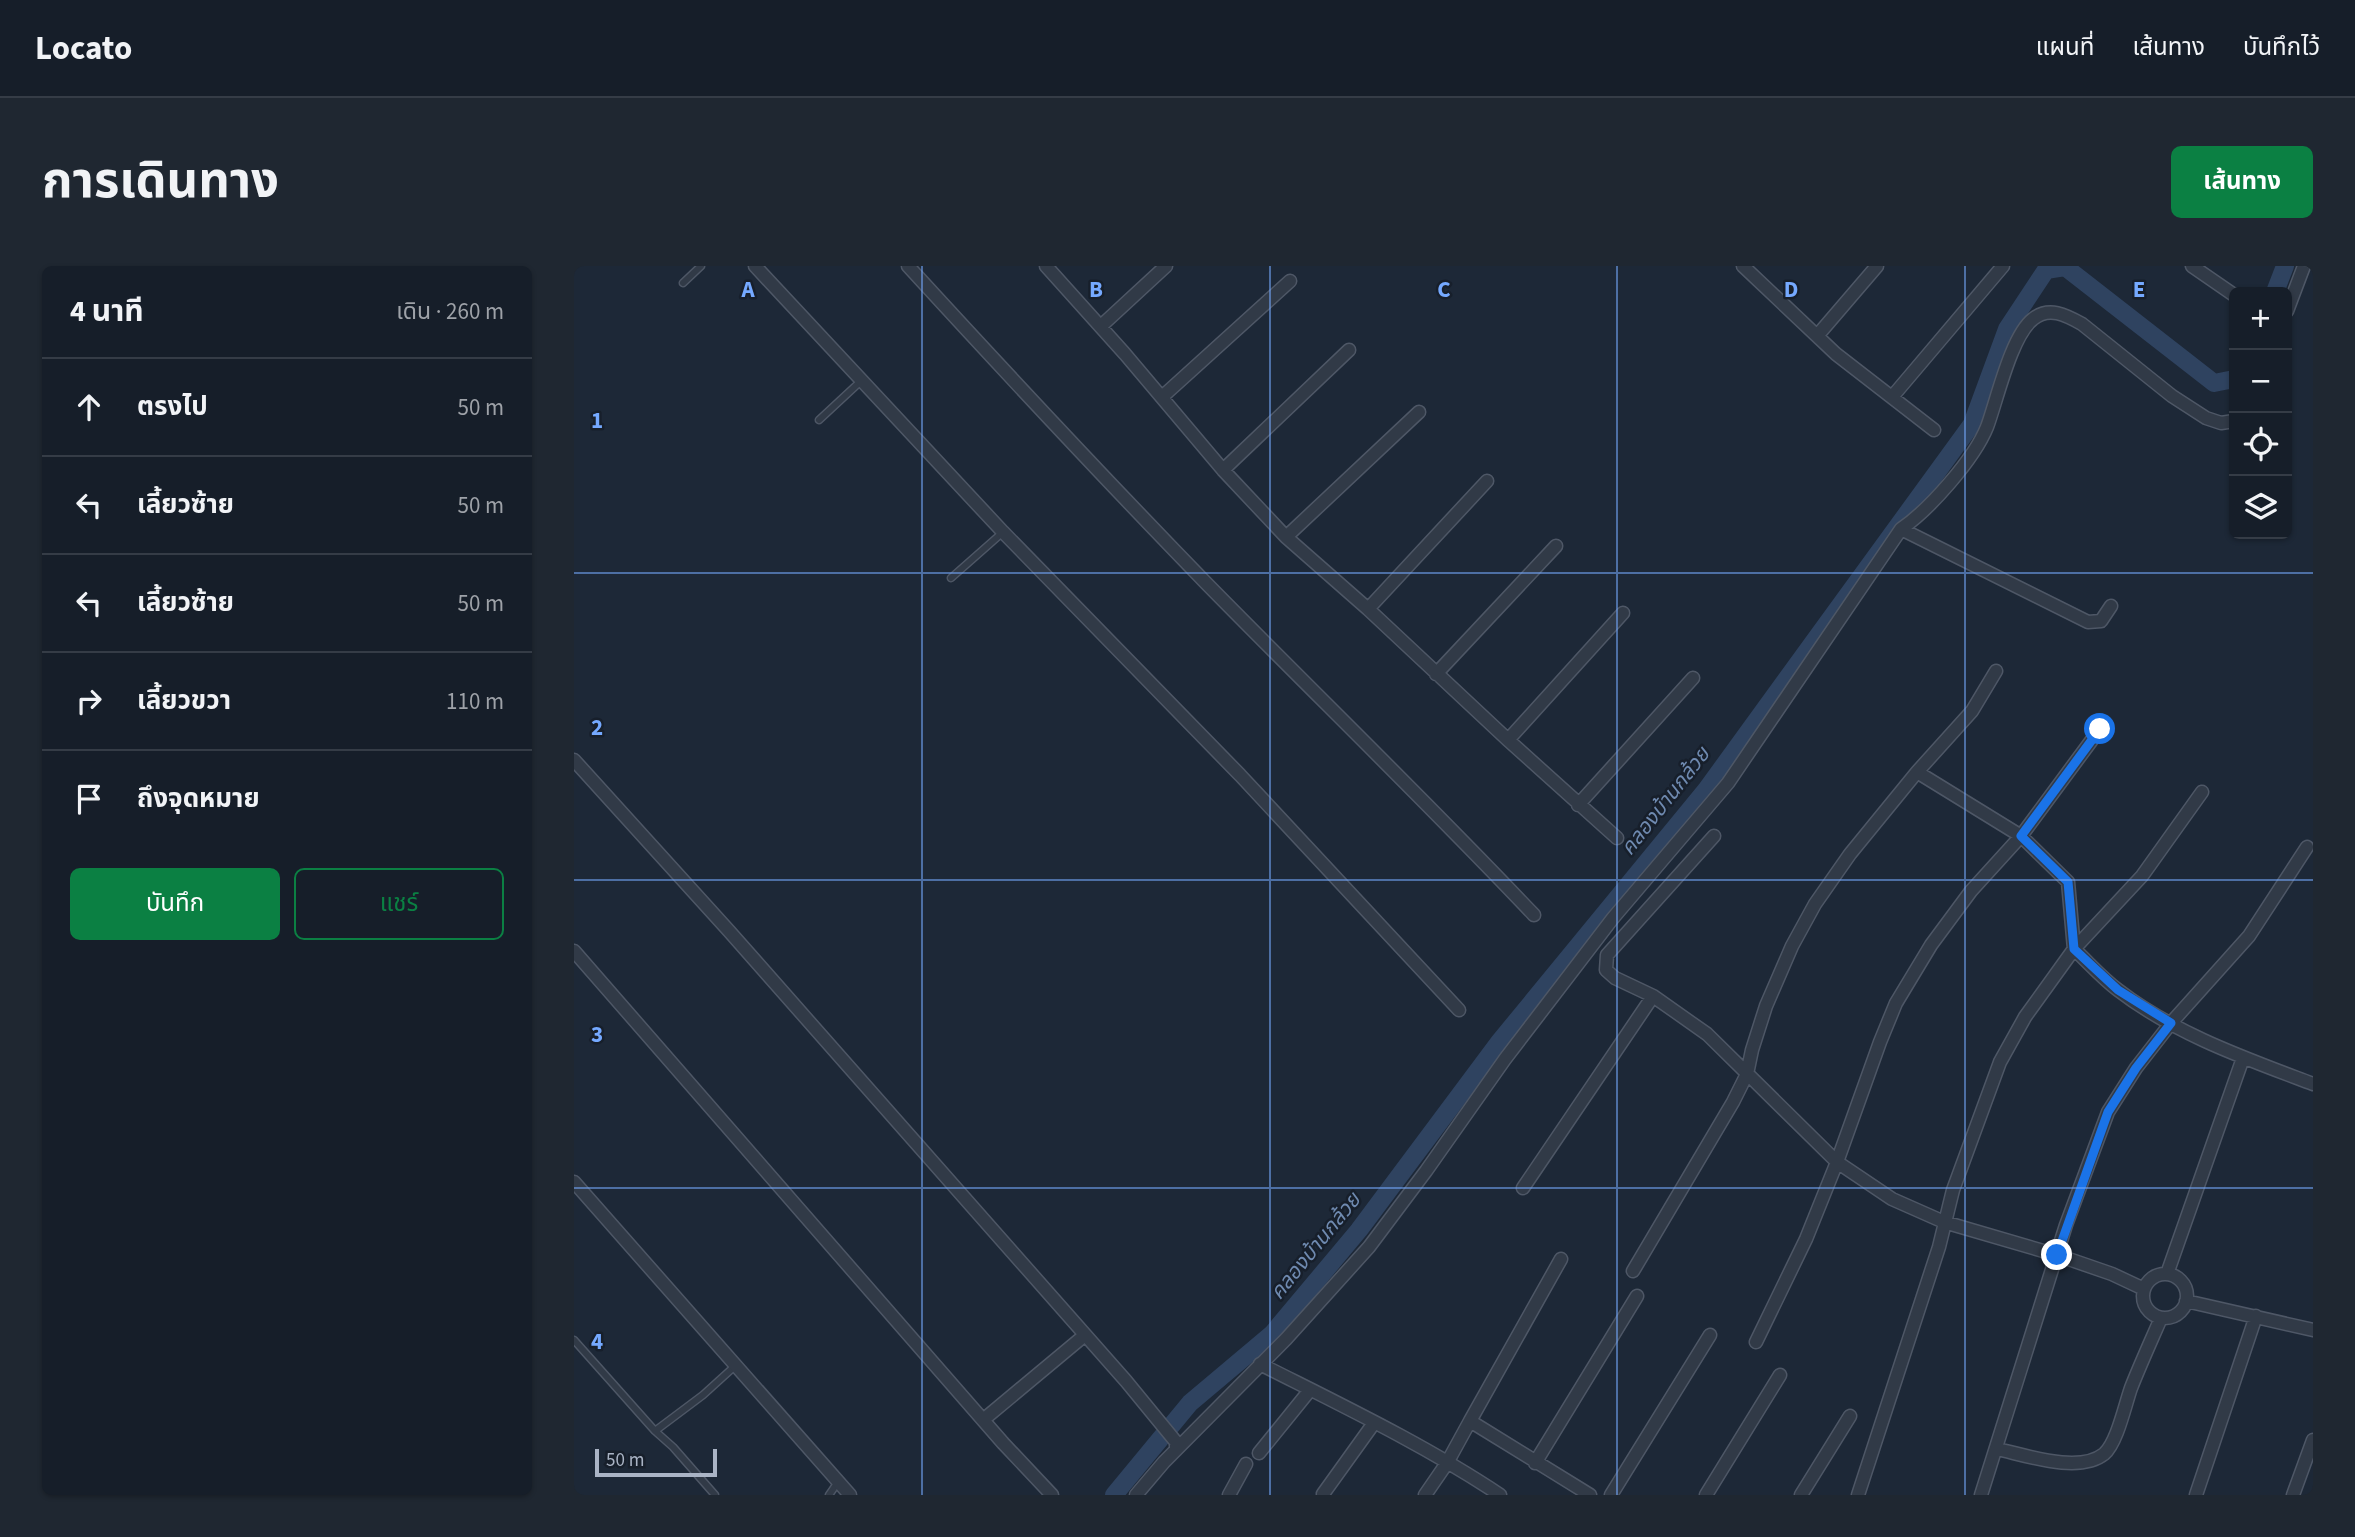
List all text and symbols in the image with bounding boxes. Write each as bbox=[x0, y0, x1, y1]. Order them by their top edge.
text: Locato bbox=[35, 25, 132, 72]
text: แผนที่ bbox=[2036, 30, 2094, 65]
text: เส้นทาง bbox=[2132, 30, 2205, 65]
text: บันทึกไว้ bbox=[2243, 30, 2320, 65]
button: เส้นทาง bbox=[2171, 146, 2313, 218]
text: การเดินทาง bbox=[42, 147, 279, 217]
text: A bbox=[740, 273, 755, 306]
text: B bbox=[1089, 273, 1103, 306]
text: C bbox=[1437, 273, 1451, 306]
text: D bbox=[1784, 273, 1798, 306]
text: E bbox=[2133, 273, 2145, 306]
map controls bbox=[2229, 287, 2292, 539]
button: + bbox=[2229, 287, 2292, 350]
text: 4 นาที bbox=[70, 290, 144, 333]
text: เดิน · 260 m bbox=[396, 295, 504, 328]
button: − bbox=[2229, 350, 2292, 413]
icon: ahead bbox=[70, 388, 108, 426]
text: ตรงไป bbox=[137, 388, 208, 425]
text: 50 m bbox=[457, 391, 504, 424]
text: 1 bbox=[591, 404, 603, 437]
button: locate bbox=[2229, 413, 2292, 476]
button: layers bbox=[2229, 476, 2292, 539]
icon: left bbox=[70, 486, 108, 524]
text: เลี้ยวซ้าย bbox=[137, 486, 234, 523]
text: 50 m bbox=[457, 489, 504, 522]
icon: left bbox=[70, 584, 108, 622]
text: เลี้ยวซ้าย bbox=[137, 584, 234, 621]
text: 50 m bbox=[457, 587, 504, 620]
icon: right bbox=[70, 682, 108, 720]
text: เลี้ยวขวา bbox=[137, 682, 231, 719]
text: 110 m bbox=[446, 685, 504, 718]
text: 2 bbox=[591, 711, 603, 744]
route start bbox=[2084, 713, 2115, 744]
water label: คลองบ้านกล้วย bbox=[1613, 739, 1718, 861]
icon: arrive bbox=[70, 780, 108, 818]
text: ถึงจุดหมาย bbox=[137, 780, 260, 817]
button: บันทึก bbox=[70, 868, 280, 940]
button: แชร์ bbox=[294, 868, 504, 940]
text: 3 bbox=[591, 1018, 603, 1051]
water label: คลองบ้านกล้วย bbox=[1263, 1185, 1368, 1306]
route end bbox=[2041, 1239, 2072, 1270]
text: 4 bbox=[591, 1325, 603, 1358]
scale bar bbox=[595, 1446, 718, 1478]
text: 50 m bbox=[606, 1447, 644, 1474]

